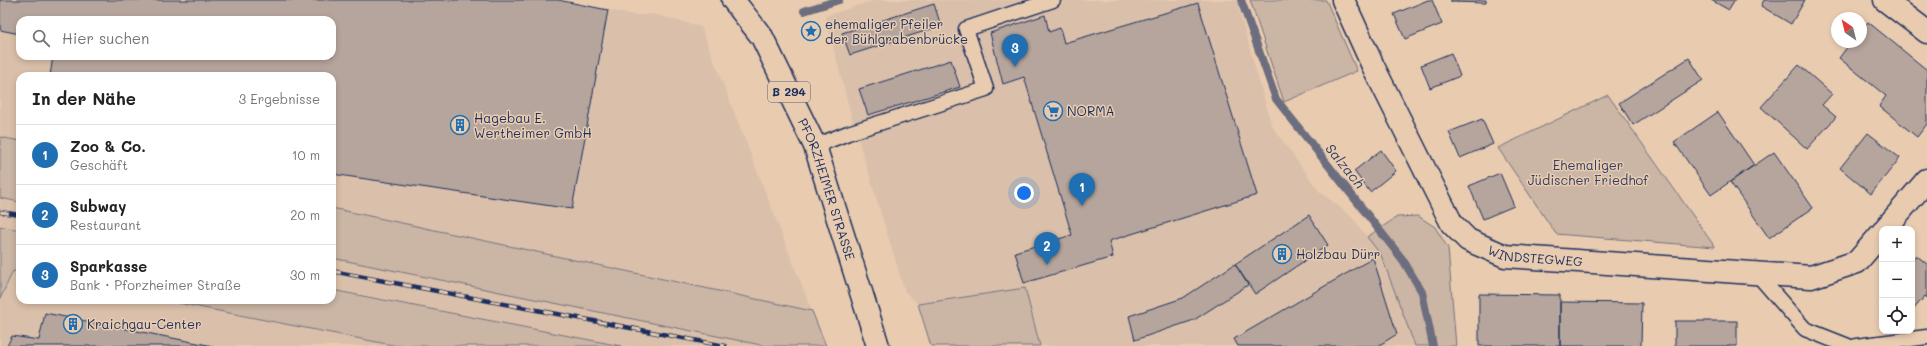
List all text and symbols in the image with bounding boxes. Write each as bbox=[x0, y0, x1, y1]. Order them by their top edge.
north arrow bbox=[1831, 12, 1867, 48]
place label: ehemaliger Pfeiler der Bühlgrabenbrücke bbox=[825, 15, 968, 47]
search box bbox=[16, 16, 336, 60]
place icon: ehemaliger Pfeiler der Bühlgrabenbrücke bbox=[800, 20, 822, 42]
icon: search bbox=[30, 27, 52, 49]
text: Hier suchen bbox=[62, 28, 149, 48]
pin: 3 bbox=[1002, 34, 1028, 67]
road number: B 294 bbox=[768, 82, 810, 102]
text: In der Nähe bbox=[32, 87, 136, 109]
text: 3 Ergebnisse bbox=[239, 90, 320, 107]
supermarket icon: NORMA bbox=[1042, 100, 1064, 122]
place label: NORMA bbox=[1067, 102, 1115, 119]
place label: Hagebau E. Wertheimer GmbH bbox=[474, 109, 592, 141]
building icon: Hagebau E. Wertheimer GmbH bbox=[449, 114, 471, 136]
street label: PFORZHEIMER STRASSE bbox=[795, 115, 859, 262]
text: Zoo & Co. bbox=[70, 136, 146, 156]
water label: Salzach bbox=[1321, 139, 1369, 192]
text: 1 bbox=[42, 146, 48, 163]
text: 10 m bbox=[292, 146, 320, 163]
text: Geschäft bbox=[70, 156, 128, 173]
park label: Ehemaliger Jüdischer Friedhof bbox=[1528, 156, 1649, 188]
pin: 1 bbox=[1069, 173, 1095, 206]
your location bbox=[1014, 183, 1034, 203]
text: Subway bbox=[70, 196, 126, 216]
text: 2 bbox=[41, 206, 49, 223]
text: 20 m bbox=[290, 206, 320, 223]
text: Restaurant bbox=[70, 216, 141, 233]
map controls bbox=[1879, 226, 1915, 334]
button: + bbox=[1879, 226, 1915, 262]
pin: 2 bbox=[1034, 232, 1060, 265]
street label: WINDSTEGWEG bbox=[1485, 241, 1584, 269]
building icon: Holzbau Dürr bbox=[1271, 243, 1293, 265]
place label: Holzbau Dürr bbox=[1296, 245, 1380, 262]
text: Sparkasse bbox=[70, 256, 147, 276]
button: − bbox=[1879, 262, 1915, 298]
text: 3 bbox=[41, 266, 49, 283]
text: 30 m bbox=[290, 266, 320, 283]
text: Bank · Pforzheimer Straße bbox=[70, 276, 241, 293]
button: locate bbox=[1879, 298, 1915, 334]
building icon: Kraichgau-Center bbox=[62, 313, 84, 335]
place label: Kraichgau-Center bbox=[87, 315, 202, 332]

